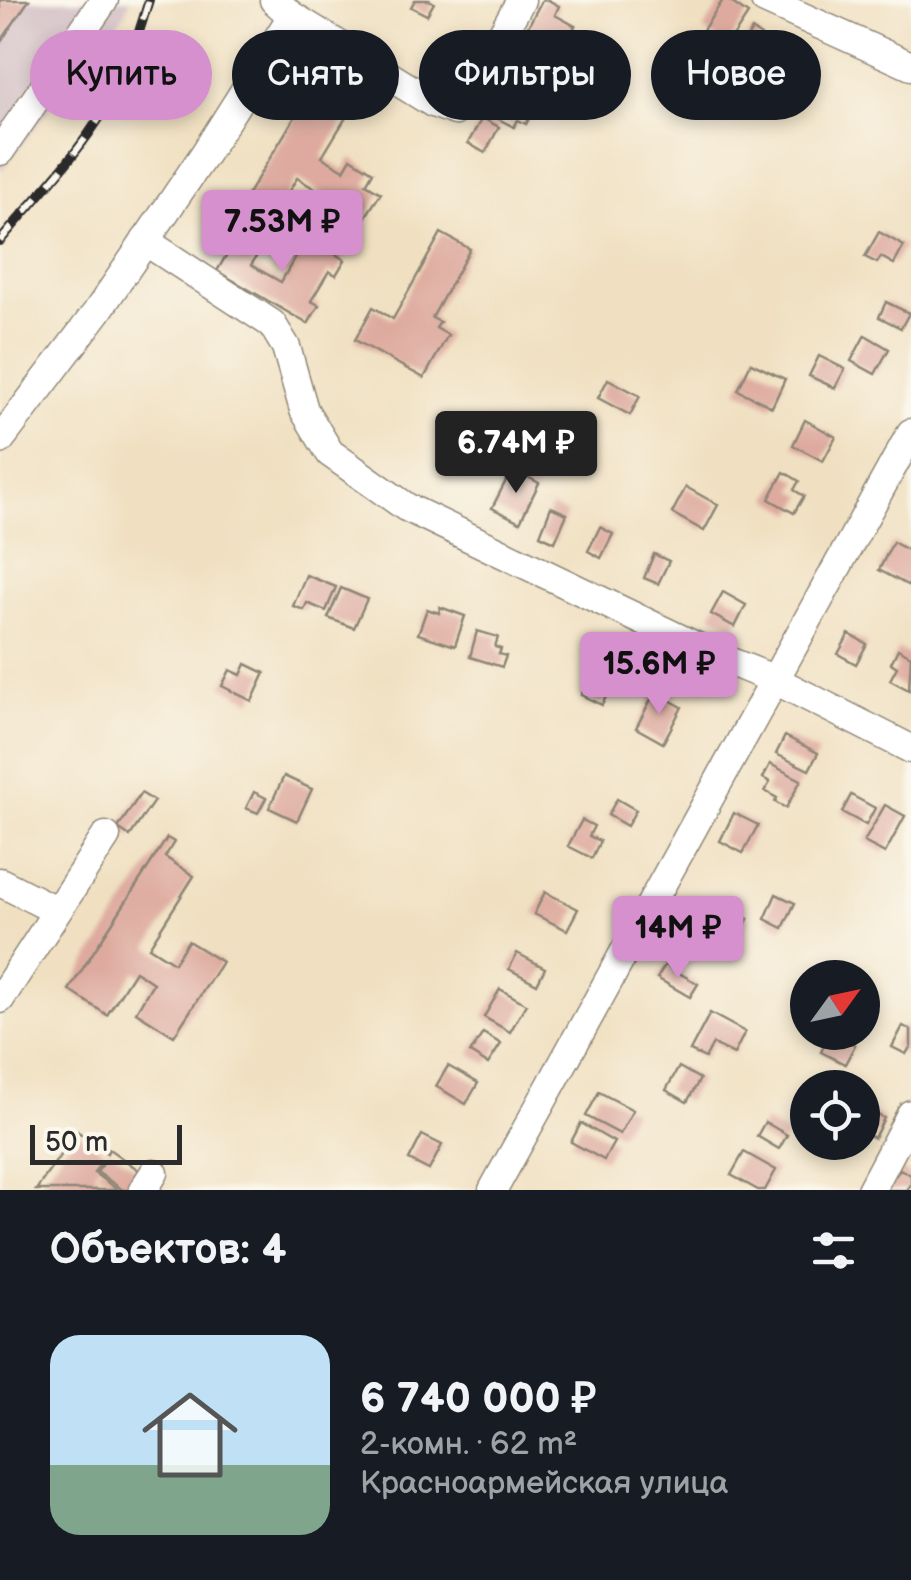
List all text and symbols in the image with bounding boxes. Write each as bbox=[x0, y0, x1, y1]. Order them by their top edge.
chip: Купить bbox=[30, 30, 212, 120]
chip: Снять bbox=[232, 30, 399, 120]
chip: Фильтры bbox=[419, 30, 631, 120]
chip: Новое bbox=[651, 30, 821, 120]
pin: 7.53M ₽ bbox=[190, 190, 374, 275]
text: 7.53M ₽ bbox=[224, 203, 340, 242]
pin: 6.74M ₽ bbox=[424, 411, 608, 496]
text: 6.74M ₽ bbox=[457, 424, 575, 463]
pin: 15.6M ₽ bbox=[567, 632, 751, 717]
text: 15.6M ₽ bbox=[602, 645, 716, 684]
pin: 14M ₽ bbox=[608, 896, 748, 981]
text: 14M ₽ bbox=[634, 909, 722, 948]
north arrow bbox=[790, 960, 880, 1050]
map controls bbox=[790, 960, 880, 1160]
button: locate bbox=[790, 1070, 880, 1160]
scale bar bbox=[30, 1120, 182, 1164]
text: 50 m bbox=[45, 1126, 108, 1159]
icon: filters bbox=[806, 1223, 861, 1278]
text: Объектов: 4 bbox=[50, 1225, 287, 1276]
text: 6 740 000 ₽ bbox=[360, 1374, 597, 1425]
icon: home bbox=[130, 1375, 250, 1495]
text: 2-комн. · 62 m² bbox=[360, 1425, 577, 1464]
text: Красноармейская улица bbox=[360, 1464, 728, 1503]

